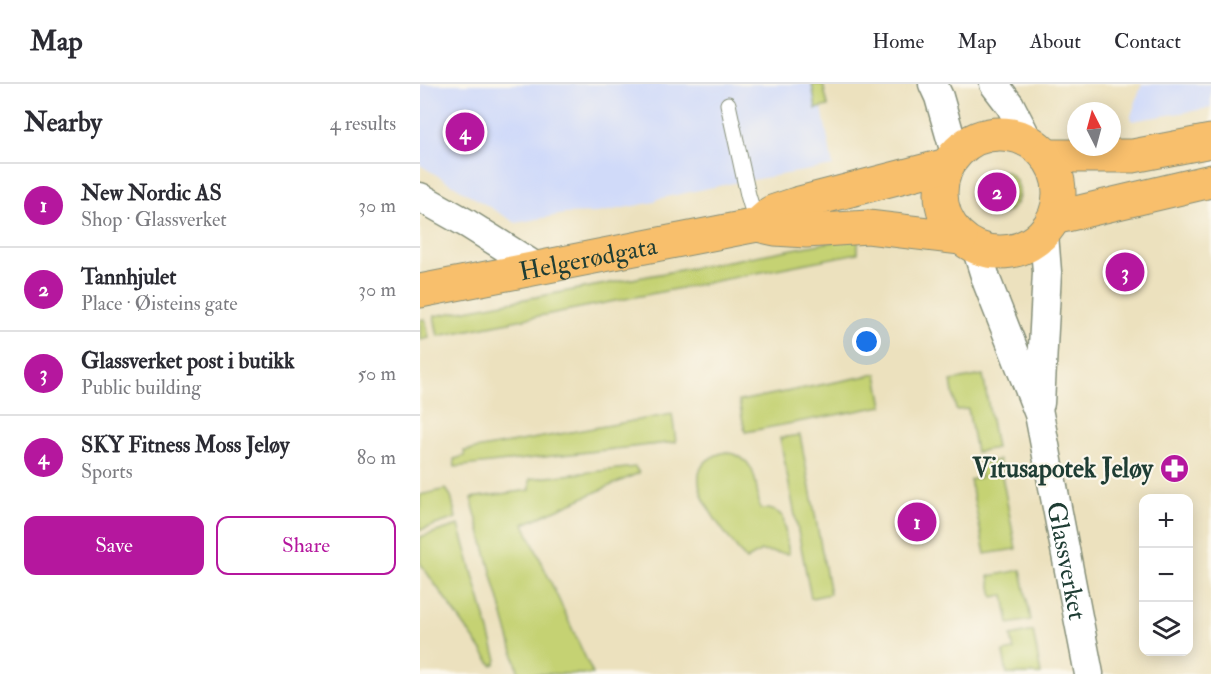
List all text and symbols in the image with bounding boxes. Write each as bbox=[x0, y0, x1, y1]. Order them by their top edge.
text: Map bbox=[30, 24, 83, 59]
text: Home bbox=[872, 28, 924, 55]
text: Map bbox=[957, 28, 997, 55]
text: About bbox=[1030, 28, 1081, 55]
text: Contact bbox=[1114, 28, 1181, 55]
north arrow bbox=[1067, 102, 1121, 156]
text: Nearby bbox=[24, 107, 102, 139]
pin: 4 bbox=[446, 110, 484, 154]
text: 4 results bbox=[330, 111, 396, 136]
pin: 2 bbox=[978, 170, 1016, 214]
text: New Nordic AS bbox=[81, 179, 222, 207]
text: 1 bbox=[40, 193, 47, 218]
text: 30 m bbox=[358, 193, 396, 218]
text: Shop · Glassverket bbox=[81, 207, 227, 232]
street label: Helgerødgata bbox=[516, 230, 660, 288]
pin: 3 bbox=[1106, 250, 1144, 294]
text: Tannhjulet bbox=[81, 263, 176, 291]
text: 2 bbox=[38, 277, 49, 302]
text: 30 m bbox=[358, 277, 396, 302]
text: Place · Øisteins gate bbox=[81, 291, 238, 316]
your location bbox=[852, 327, 881, 356]
text: Glassverket post i butikk bbox=[81, 347, 294, 375]
text: 3 bbox=[40, 361, 47, 386]
text: 50 m bbox=[357, 361, 396, 386]
text: Public building bbox=[81, 375, 201, 400]
text: SKY Fitness Moss Jeløy bbox=[81, 431, 289, 459]
text: 4 bbox=[38, 445, 49, 470]
text: 80 m bbox=[357, 445, 396, 470]
pharmacy icon: Vitusapotek Jeløy bbox=[1158, 452, 1190, 484]
place label: Vitusapotek Jeløy bbox=[971, 453, 1155, 486]
text: Sports bbox=[81, 459, 133, 484]
map controls bbox=[1139, 494, 1193, 656]
button: + bbox=[1139, 494, 1193, 548]
street label: Glassverket bbox=[1039, 499, 1093, 623]
pin: 1 bbox=[898, 500, 936, 544]
button: Save bbox=[24, 516, 204, 575]
button: Share bbox=[216, 516, 396, 575]
button: − bbox=[1139, 548, 1193, 602]
button: layers bbox=[1139, 602, 1193, 656]

